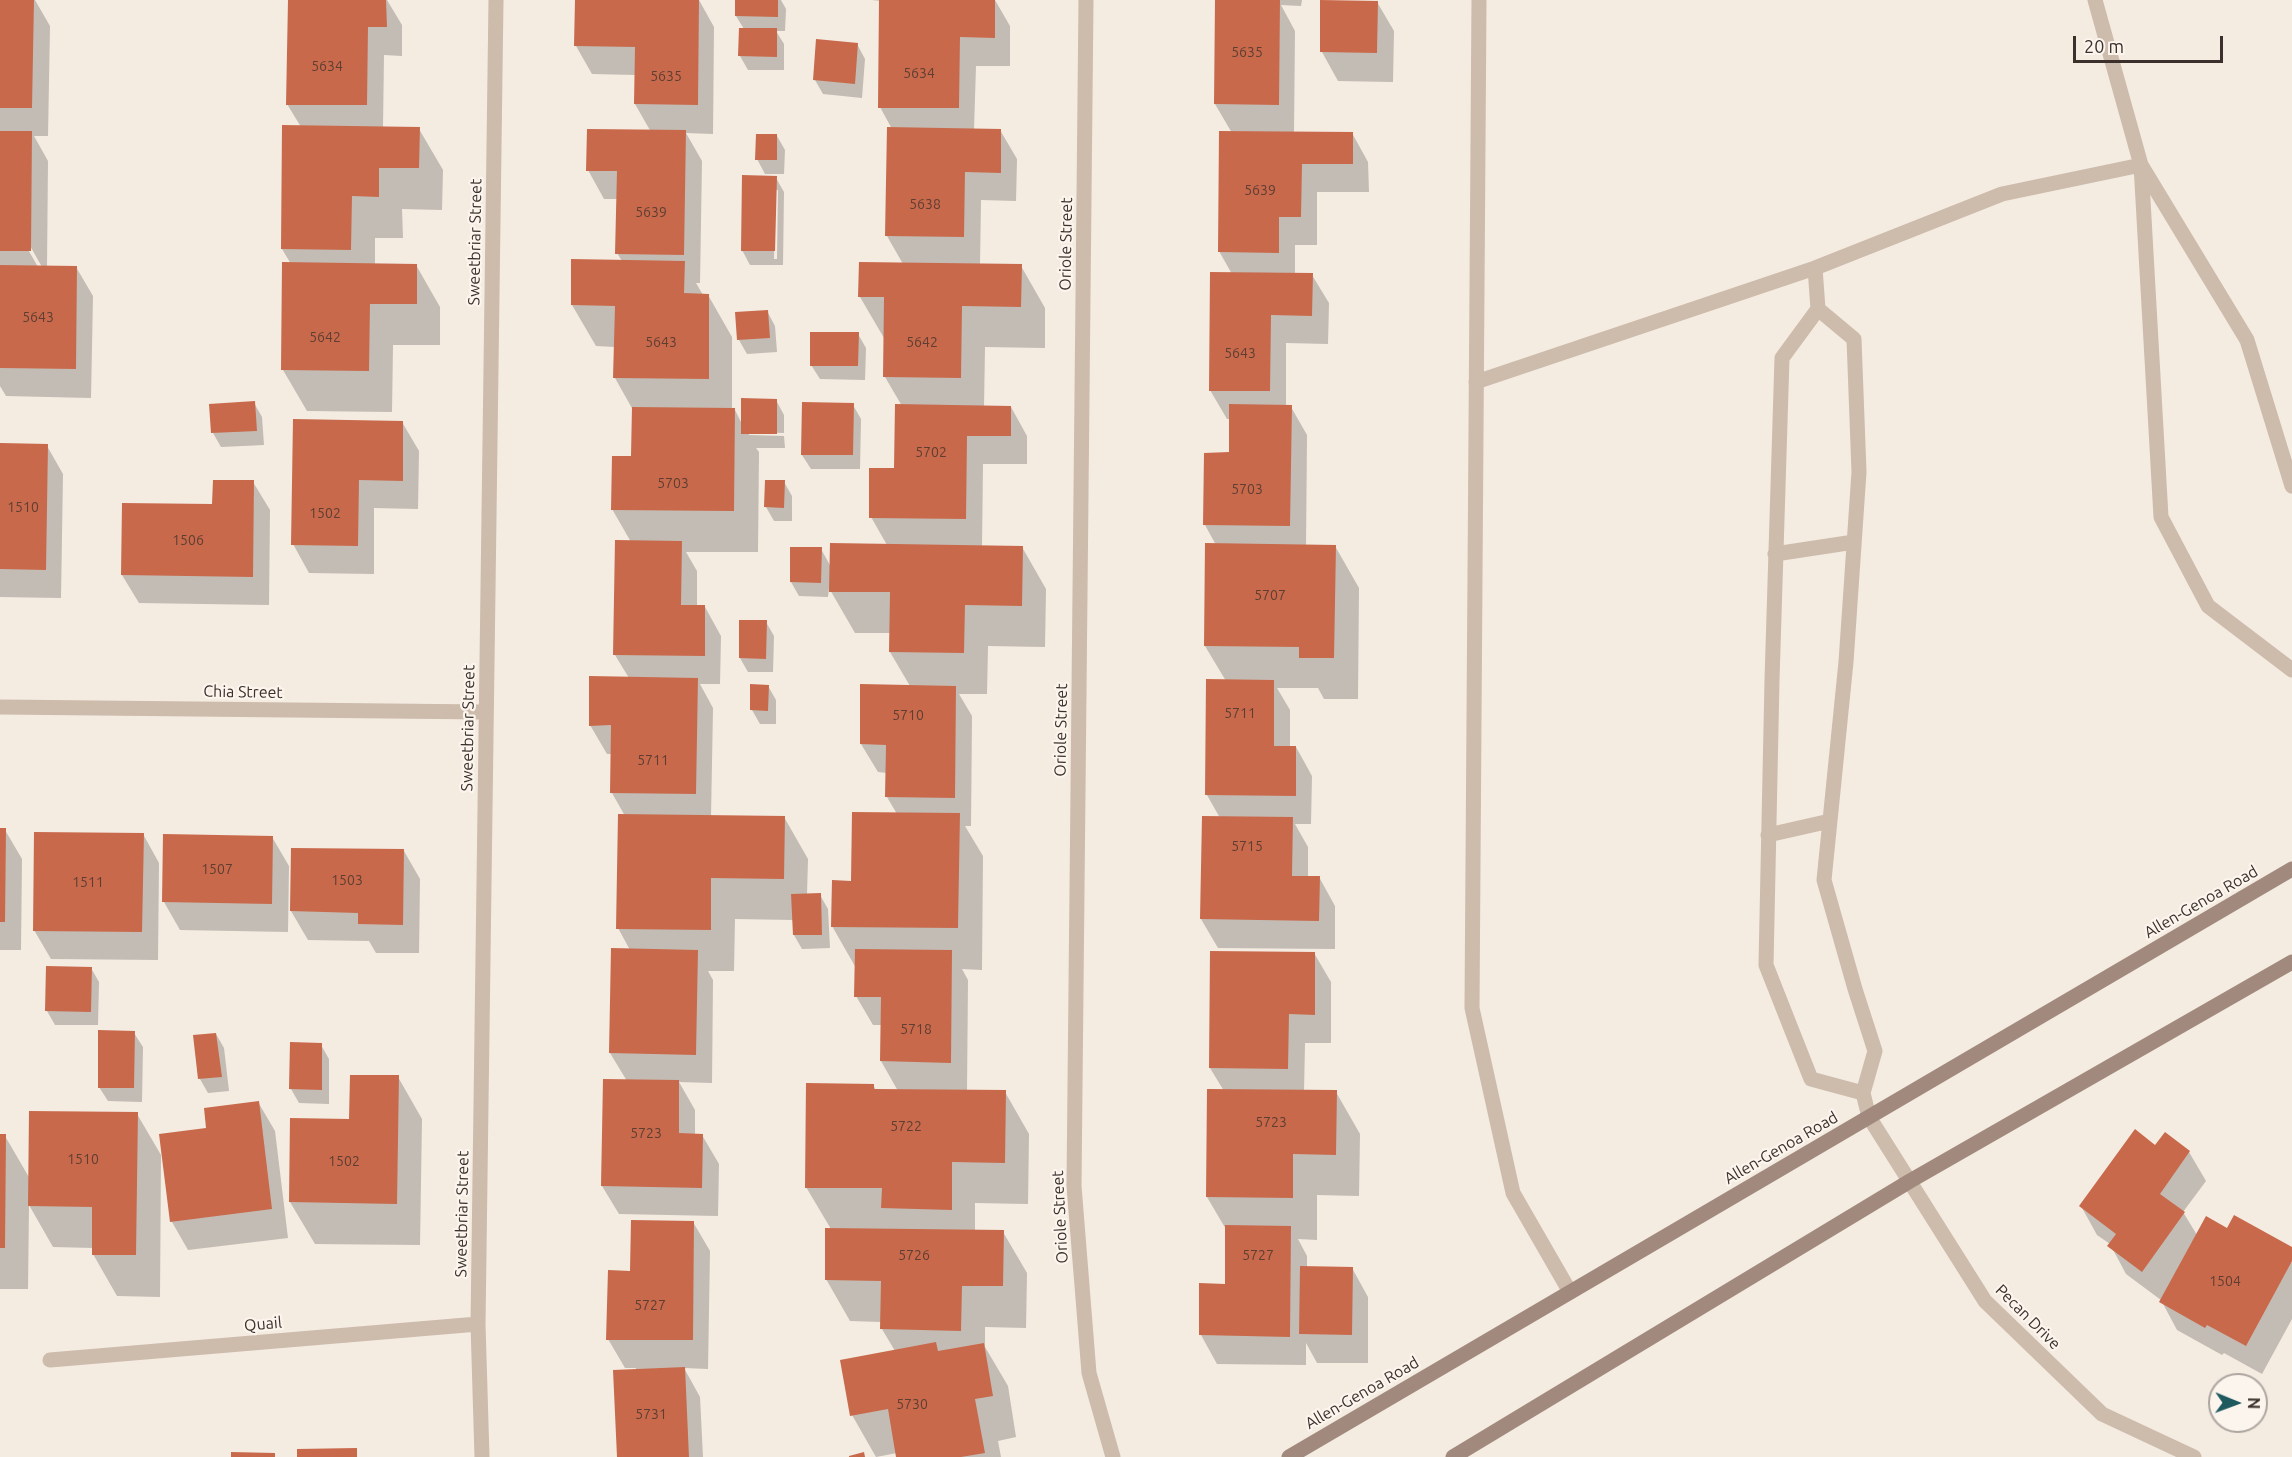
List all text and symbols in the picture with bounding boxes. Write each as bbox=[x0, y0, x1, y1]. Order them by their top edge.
scale bar bbox=[2076, 24, 2226, 62]
text: 20 m bbox=[2084, 36, 2124, 56]
house number: 5635 bbox=[1231, 44, 1263, 60]
house number: 5634 bbox=[311, 58, 343, 74]
house number: 5634 bbox=[903, 65, 935, 81]
house number: 5635 bbox=[650, 68, 682, 84]
street label: Sweetbriar Street bbox=[464, 179, 486, 305]
house number: 5639 bbox=[1244, 182, 1276, 198]
house number: 5638 bbox=[909, 196, 941, 212]
street label: Oriole Street bbox=[1056, 197, 1076, 291]
house number: 5639 bbox=[635, 204, 667, 220]
house number: 5643 bbox=[22, 309, 54, 325]
house number: 5642 bbox=[309, 329, 341, 345]
house number: 5643 bbox=[645, 334, 677, 350]
house number: 5642 bbox=[906, 334, 938, 350]
house number: 5643 bbox=[1224, 345, 1256, 361]
house number: 5702 bbox=[915, 444, 947, 460]
house number: 5703 bbox=[657, 475, 689, 491]
house number: 5703 bbox=[1231, 481, 1263, 497]
house number: 1510 bbox=[7, 499, 39, 515]
house number: 1502 bbox=[309, 505, 341, 521]
house number: 1506 bbox=[172, 532, 204, 548]
house number: 5707 bbox=[1254, 587, 1286, 603]
street label: Sweetbriar Street bbox=[457, 665, 479, 791]
street label: Chia Street bbox=[203, 682, 283, 702]
street label: Oriole Street bbox=[1051, 683, 1071, 777]
house number: 5711 bbox=[1224, 705, 1256, 721]
house number: 5710 bbox=[892, 707, 924, 723]
house number: 5711 bbox=[637, 752, 669, 768]
house number: 5715 bbox=[1231, 838, 1263, 854]
house number: 1507 bbox=[201, 861, 233, 877]
street label: Allen-Genoa Road bbox=[2141, 862, 2261, 942]
house number: 1503 bbox=[331, 872, 363, 888]
house number: 1511 bbox=[72, 874, 104, 890]
house number: 5718 bbox=[900, 1021, 932, 1037]
street label: Allen-Genoa Road bbox=[1721, 1108, 1841, 1188]
house number: 5723 bbox=[1255, 1114, 1287, 1130]
house number: 5722 bbox=[890, 1118, 922, 1134]
house number: 5723 bbox=[630, 1125, 662, 1141]
house number: 1510 bbox=[67, 1151, 99, 1167]
street label: Sweetbriar Street bbox=[451, 1151, 473, 1277]
house number: 1502 bbox=[328, 1153, 360, 1169]
street label: Oriole Street bbox=[1048, 1170, 1072, 1264]
house number: 5726 bbox=[898, 1247, 930, 1263]
house number: 5727 bbox=[1242, 1247, 1274, 1263]
house number: 1504 bbox=[2209, 1273, 2241, 1289]
street label: Pecan Drive bbox=[1991, 1280, 2065, 1354]
house number: 5727 bbox=[634, 1297, 666, 1313]
street label: Quail bbox=[243, 1313, 283, 1335]
street label: Allen-Genoa Road bbox=[1302, 1353, 1422, 1433]
north arrow bbox=[2208, 1373, 2268, 1433]
house number: 5730 bbox=[896, 1396, 928, 1412]
text: N bbox=[2245, 1397, 2263, 1409]
house number: 5731 bbox=[635, 1406, 667, 1422]

